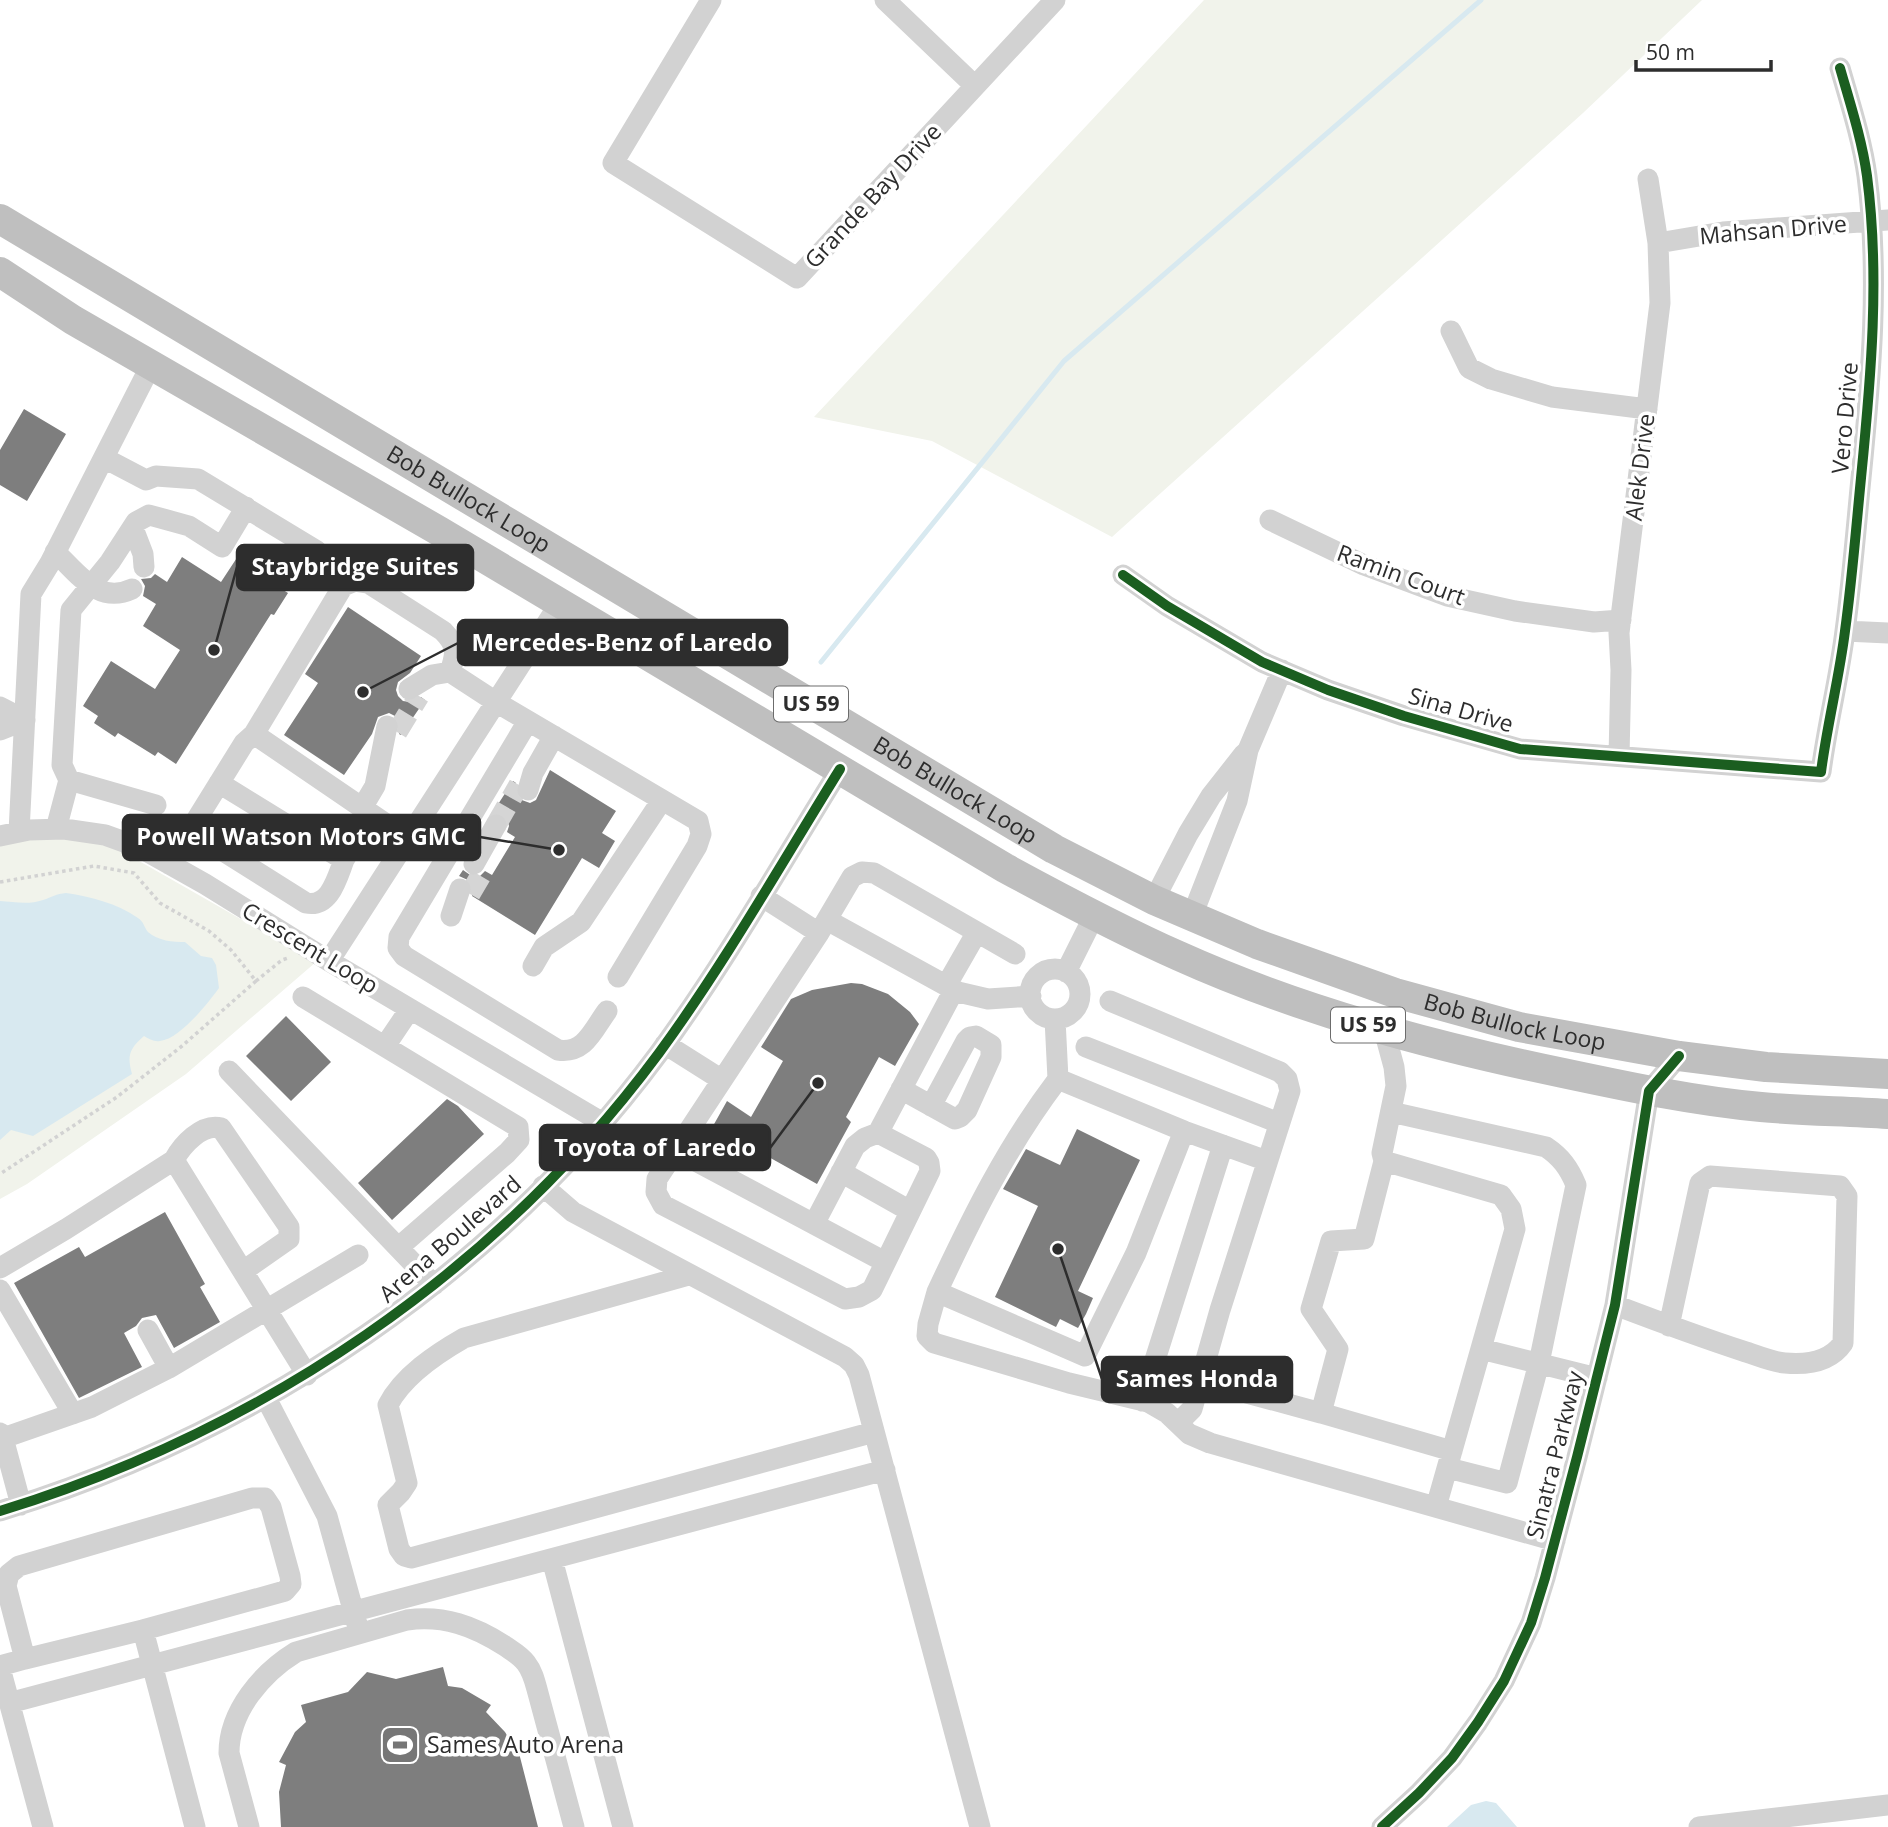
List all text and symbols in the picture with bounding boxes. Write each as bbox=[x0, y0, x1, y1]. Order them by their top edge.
scale bar bbox=[1636, 28, 1771, 72]
text: 50 m bbox=[1646, 38, 1695, 66]
street label: Grande Bay Drive bbox=[797, 116, 948, 275]
street label: Mahsan Drive bbox=[1698, 207, 1848, 251]
street label: Vero Drive bbox=[1823, 361, 1865, 475]
street label: Alek Drive bbox=[1617, 412, 1661, 522]
street label: Bob Bullock Loop bbox=[381, 437, 557, 560]
street label: Ramin Court bbox=[1333, 536, 1470, 612]
callout: Staybridge Suites bbox=[237, 545, 473, 590]
text: Staybridge Suites bbox=[251, 549, 459, 582]
callout: Mercedes-Benz of Laredo bbox=[458, 620, 787, 665]
text: Mercedes-Benz of Laredo bbox=[472, 625, 772, 658]
street label: Sina Drive bbox=[1405, 679, 1517, 739]
road number: US 59 bbox=[774, 686, 848, 722]
street label: Bob Bullock Loop bbox=[868, 728, 1044, 851]
callout: Powell Watson Motors GMC bbox=[123, 815, 480, 860]
text: Powell Watson Motors GMC bbox=[136, 819, 466, 852]
street label: Crescent Loop bbox=[236, 894, 385, 1000]
street label: Bob Bullock Loop bbox=[1420, 985, 1608, 1057]
road number: US 59 bbox=[1331, 1007, 1405, 1042]
callout: Toyota of Laredo bbox=[540, 1125, 770, 1170]
text: Toyota of Laredo bbox=[554, 1130, 756, 1163]
street label: Arena Boulevard bbox=[371, 1167, 527, 1309]
callout: Sames Honda bbox=[1102, 1357, 1292, 1402]
text: Sames Honda bbox=[1116, 1361, 1278, 1394]
street label: Sinatra Parkway bbox=[1518, 1367, 1590, 1542]
sports icon: Sames Auto Arena bbox=[379, 1724, 421, 1766]
place label: Sames Auto Arena bbox=[427, 1728, 624, 1760]

